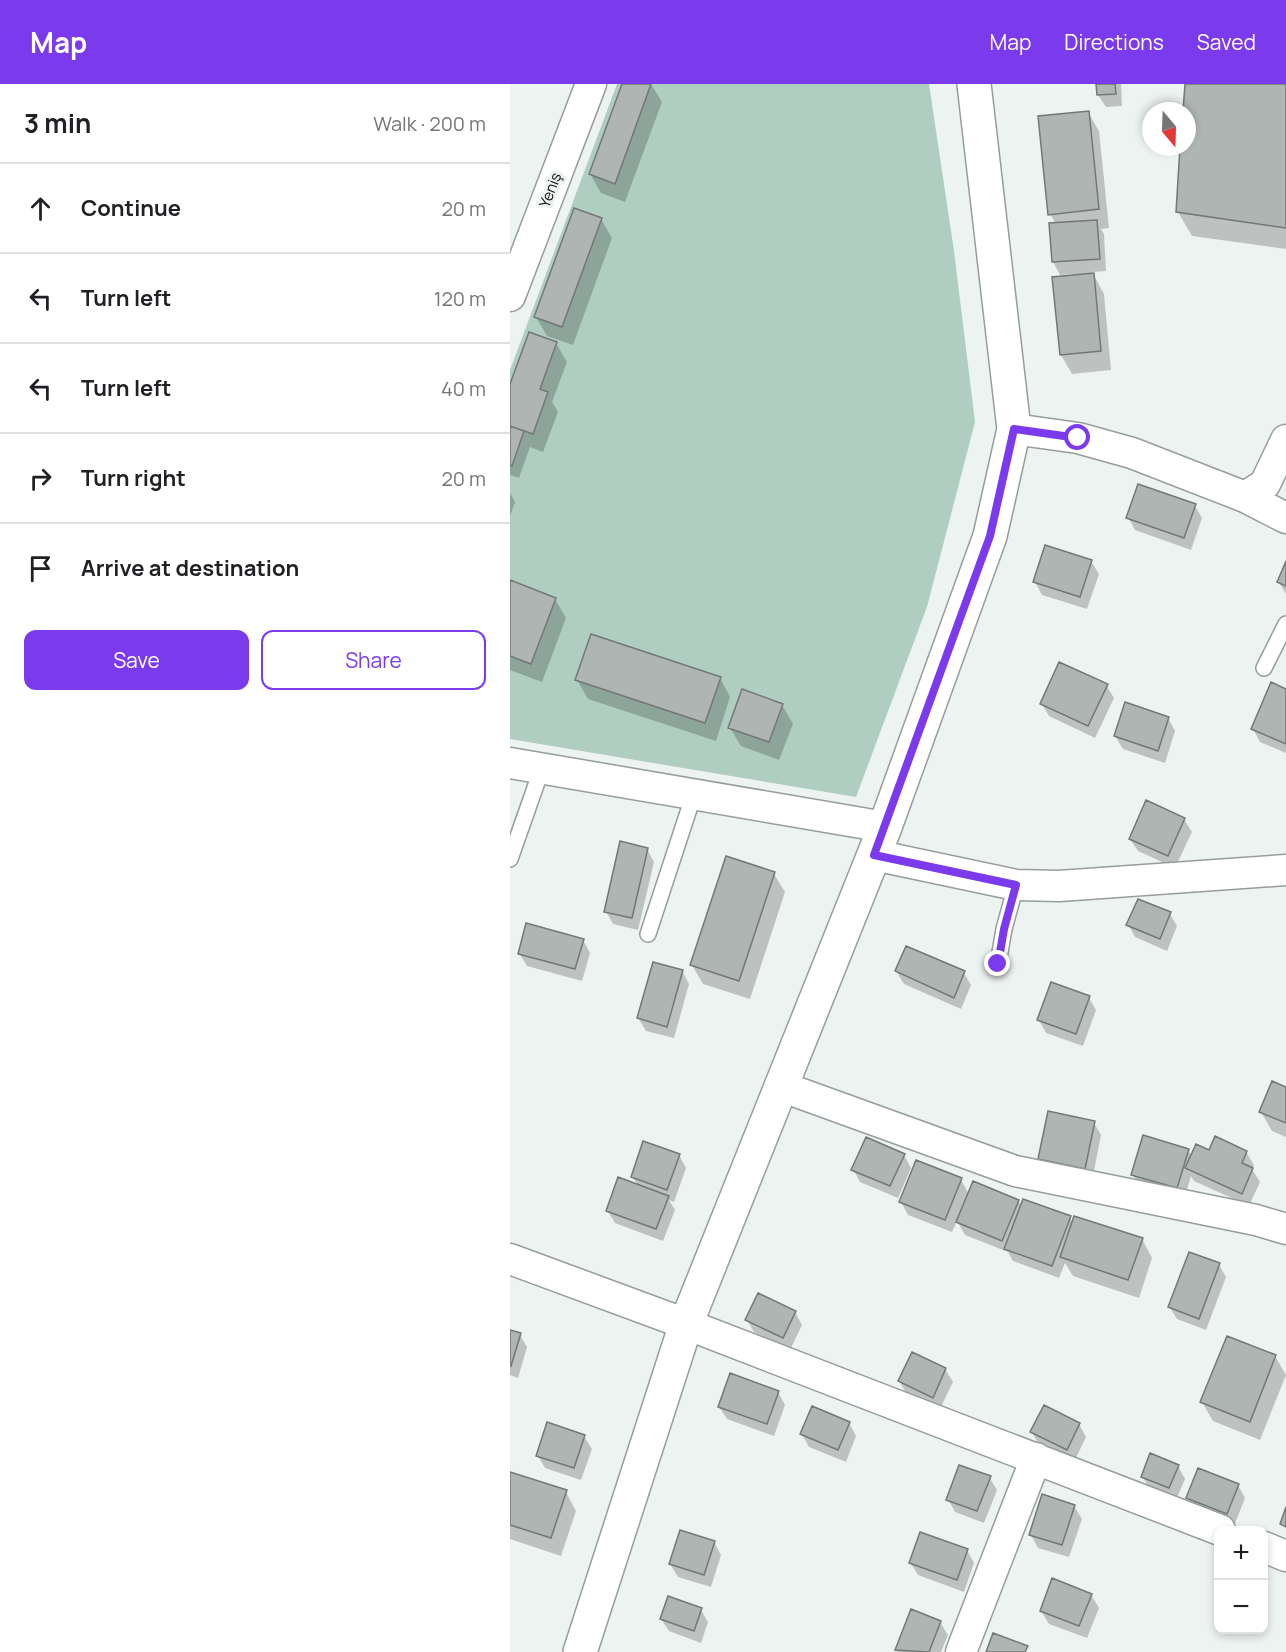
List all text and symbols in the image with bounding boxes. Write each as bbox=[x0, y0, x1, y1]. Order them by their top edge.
text: Map bbox=[30, 23, 87, 61]
text: Map bbox=[990, 28, 1031, 56]
text: Directions bbox=[1064, 28, 1164, 56]
text: Saved bbox=[1197, 28, 1256, 56]
north arrow bbox=[1142, 102, 1196, 156]
text: 3 min bbox=[24, 105, 91, 141]
text: Walk · 200 m bbox=[373, 110, 486, 137]
street label: Yeniş bbox=[534, 169, 566, 211]
icon: ahead bbox=[24, 192, 57, 225]
text: Continue bbox=[81, 193, 181, 223]
text: 20 m bbox=[441, 195, 486, 222]
icon: left bbox=[24, 282, 57, 315]
text: Turn left bbox=[81, 283, 171, 313]
text: 120 m bbox=[434, 285, 486, 312]
icon: left bbox=[24, 372, 57, 405]
text: Turn left bbox=[81, 373, 171, 403]
text: 40 m bbox=[441, 375, 486, 402]
route start bbox=[1064, 424, 1090, 450]
icon: right bbox=[24, 462, 57, 495]
text: Turn right bbox=[81, 463, 186, 493]
text: 20 m bbox=[441, 465, 486, 492]
icon: arrive bbox=[24, 552, 57, 585]
text: Arrive at destination bbox=[81, 553, 299, 583]
button: Save bbox=[24, 630, 249, 690]
button: Share bbox=[261, 630, 486, 690]
route end bbox=[984, 950, 1010, 976]
map controls bbox=[1214, 1526, 1268, 1634]
button: + bbox=[1214, 1526, 1268, 1580]
button: − bbox=[1214, 1580, 1268, 1634]

